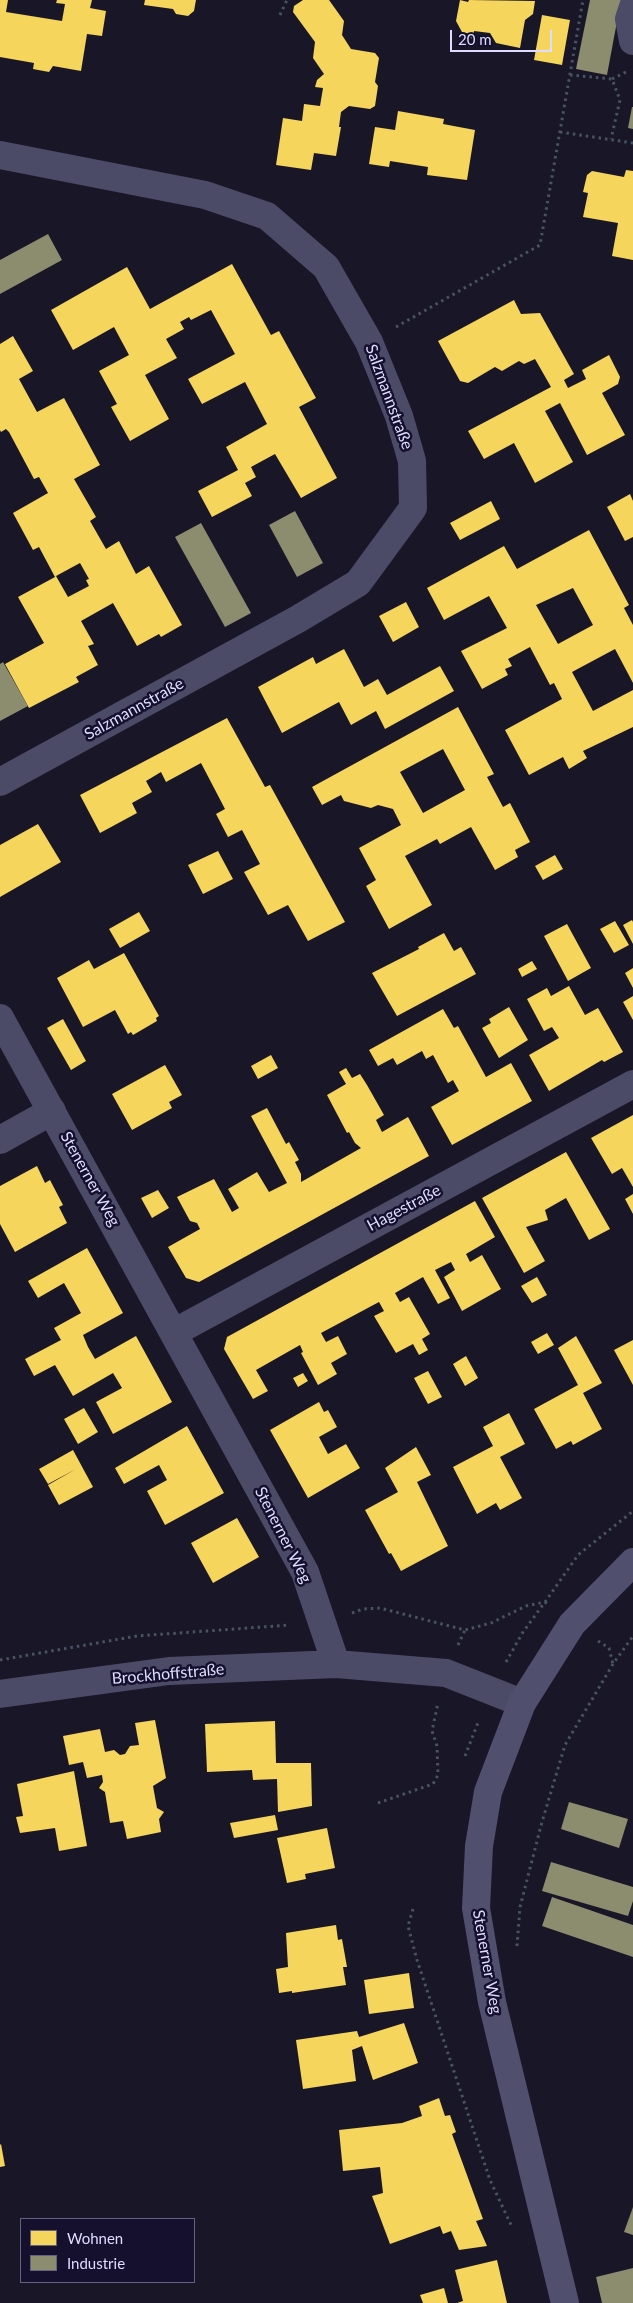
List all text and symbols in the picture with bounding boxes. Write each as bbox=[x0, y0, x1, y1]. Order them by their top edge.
scale bar bbox=[453, 20, 556, 52]
text: 20 m bbox=[458, 30, 492, 48]
street label: Salzmannstraße bbox=[361, 342, 417, 452]
street label: Salzmannstraße bbox=[81, 674, 187, 744]
street label: Stenerner Weg bbox=[56, 1128, 124, 1230]
street label: Hagestraße bbox=[364, 1181, 444, 1235]
street label: Stenerner Weg bbox=[251, 1484, 315, 1586]
street label: Brockhoffstraße bbox=[111, 1660, 225, 1688]
street label: Stenerner Weg bbox=[468, 1908, 506, 2016]
legend bbox=[20, 2218, 195, 2283]
text: Wohnen bbox=[67, 2229, 123, 2247]
text: Industrie bbox=[67, 2254, 125, 2272]

